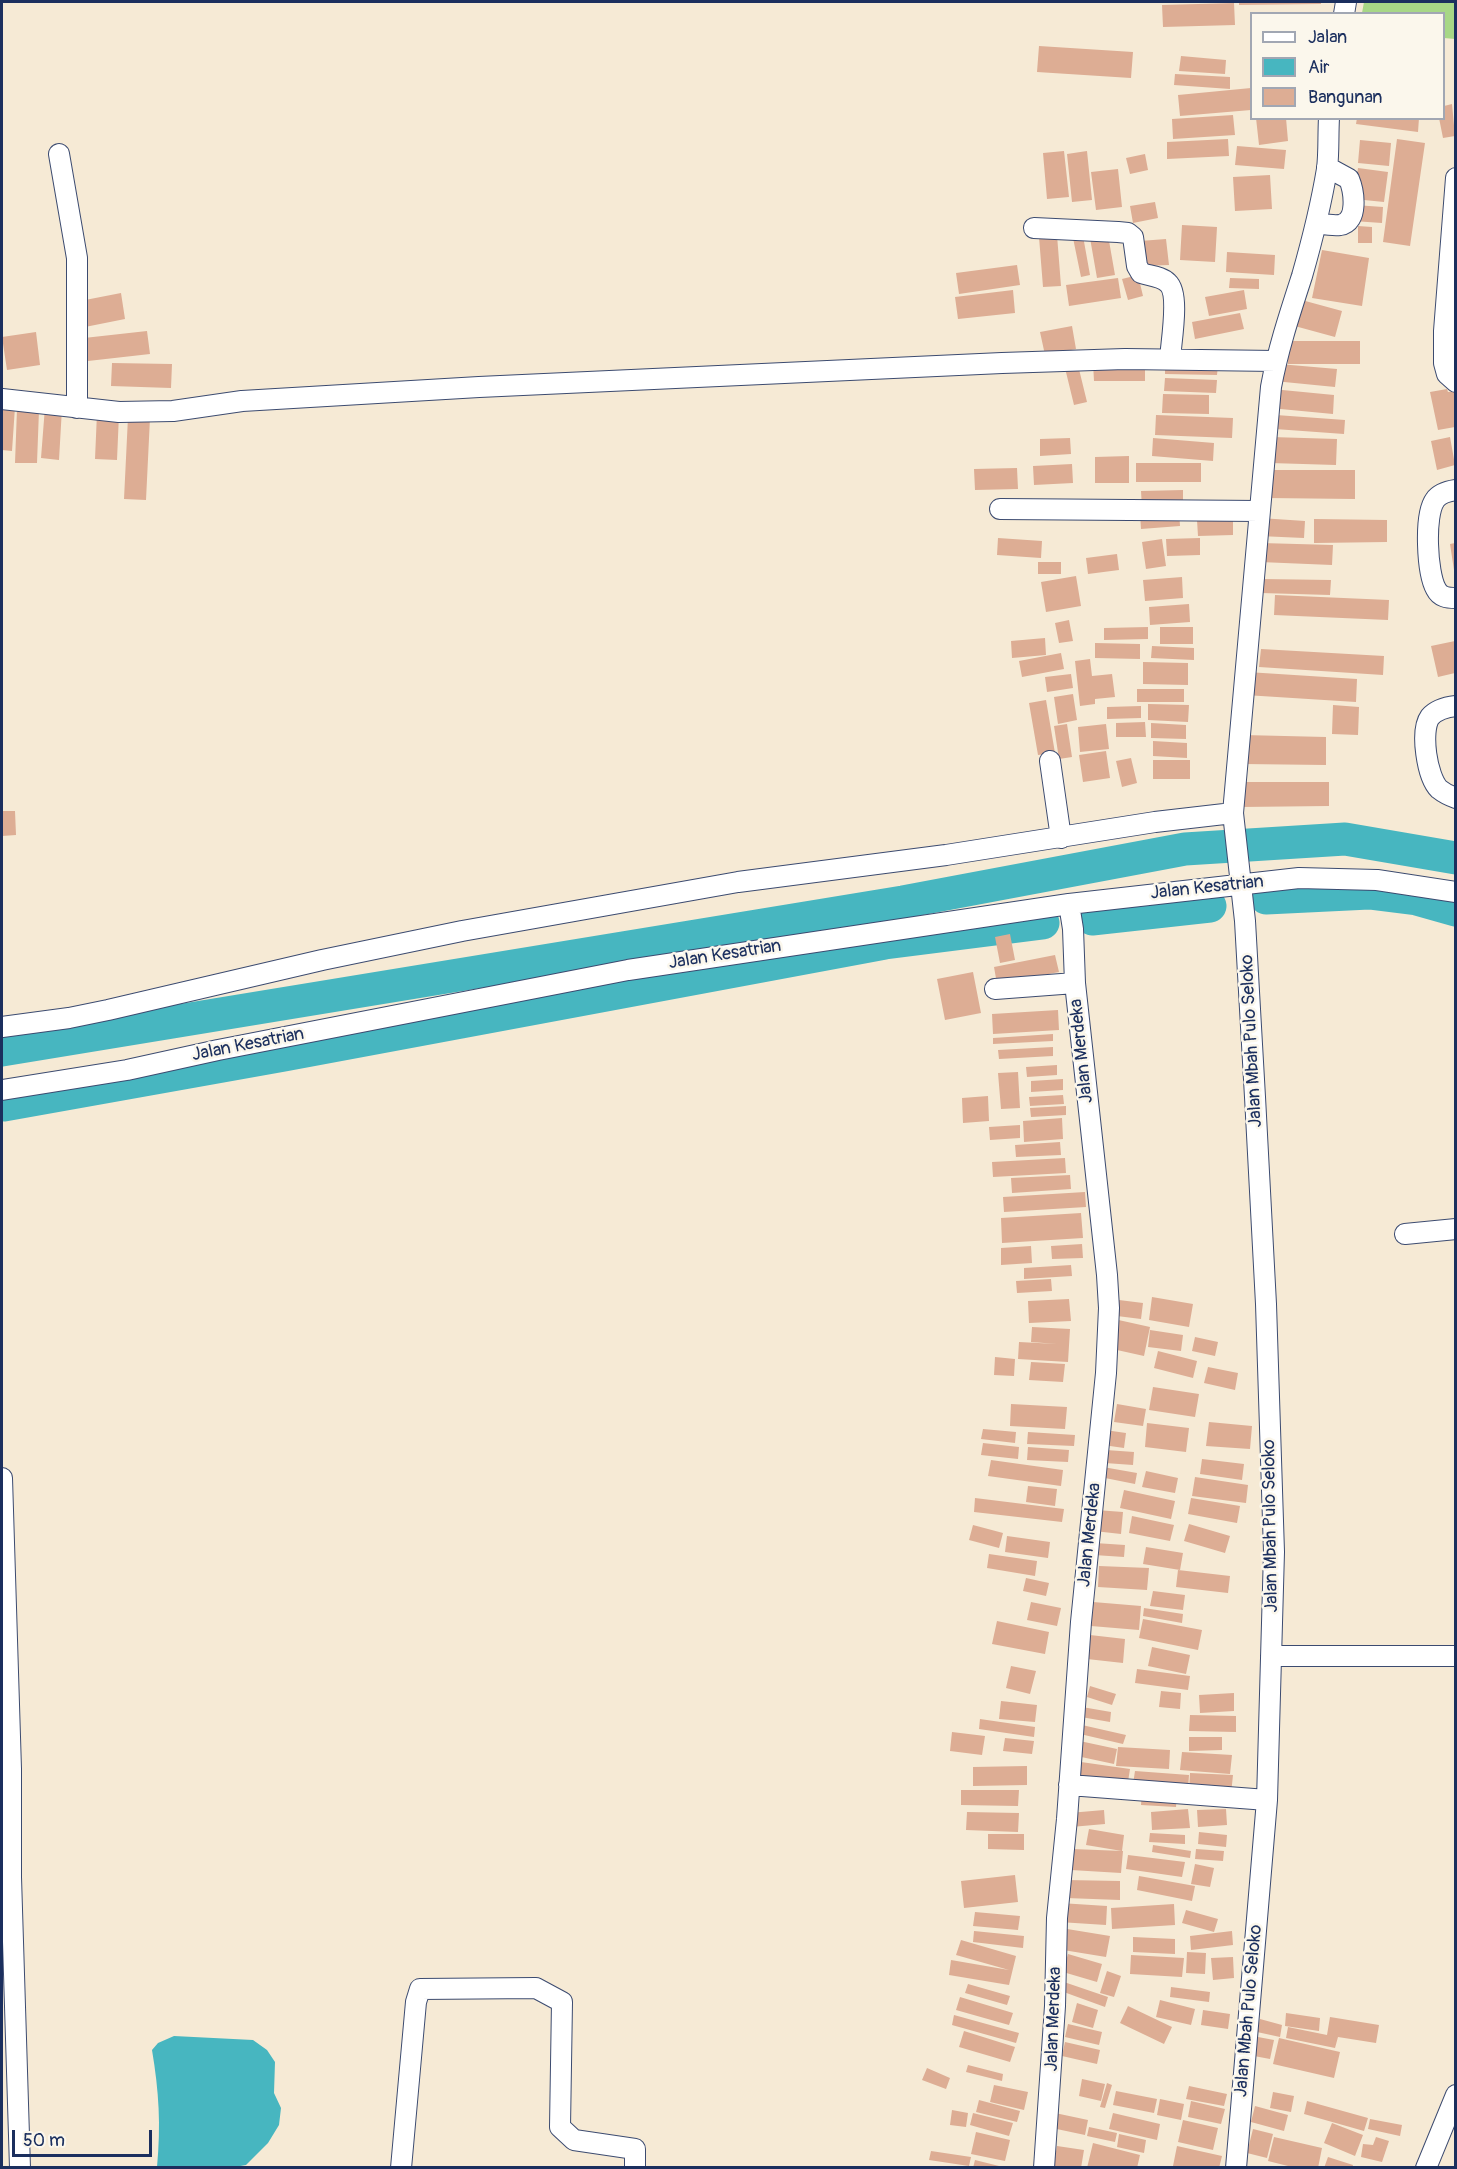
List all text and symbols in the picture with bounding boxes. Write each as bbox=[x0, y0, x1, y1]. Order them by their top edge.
legend bbox=[1250, 12, 1445, 120]
text: Jalan bbox=[1308, 26, 1347, 49]
text: Air bbox=[1308, 56, 1329, 79]
text: Bangunan bbox=[1308, 86, 1383, 109]
street label: Jalan Kesatrian bbox=[1149, 871, 1265, 905]
street label: Jalan Kesatrian bbox=[667, 935, 783, 975]
street label: Jalan Mbah Pulo Seloko bbox=[1237, 954, 1267, 1128]
street label: Jalan Merdeka bbox=[1066, 998, 1098, 1104]
street label: Jalan Kesatrian bbox=[190, 1024, 306, 1066]
street label: Jalan Mbah Pulo Seloko bbox=[1259, 1439, 1283, 1613]
street label: Jalan Merdeka bbox=[1074, 1482, 1106, 1588]
street label: Jalan Mbah Pulo Seloko bbox=[1231, 1924, 1267, 2098]
street label: Jalan Merdeka bbox=[1041, 1966, 1067, 2072]
scale bar bbox=[15, 2118, 154, 2156]
text: 50 m bbox=[23, 2129, 65, 2152]

